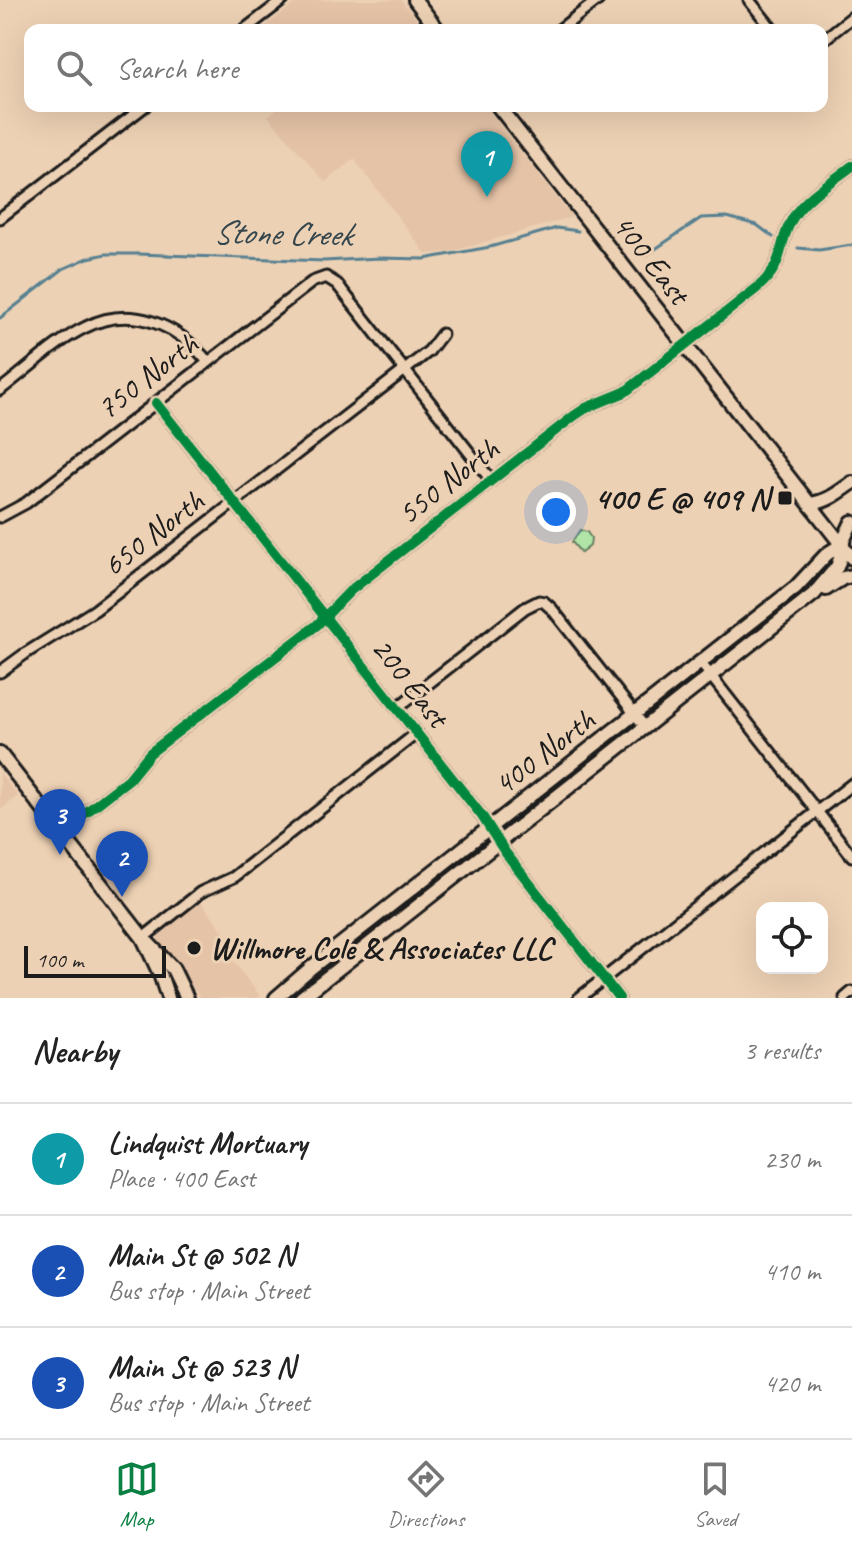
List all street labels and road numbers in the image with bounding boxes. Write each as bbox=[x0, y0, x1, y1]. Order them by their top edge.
street label: 400 East bbox=[603, 206, 701, 315]
street label: 750 North bbox=[88, 323, 206, 428]
street label: 550 North bbox=[389, 428, 507, 533]
street label: 650 North bbox=[94, 480, 212, 585]
street label: 200 East bbox=[362, 629, 460, 738]
street label: 400 North bbox=[485, 699, 603, 804]

